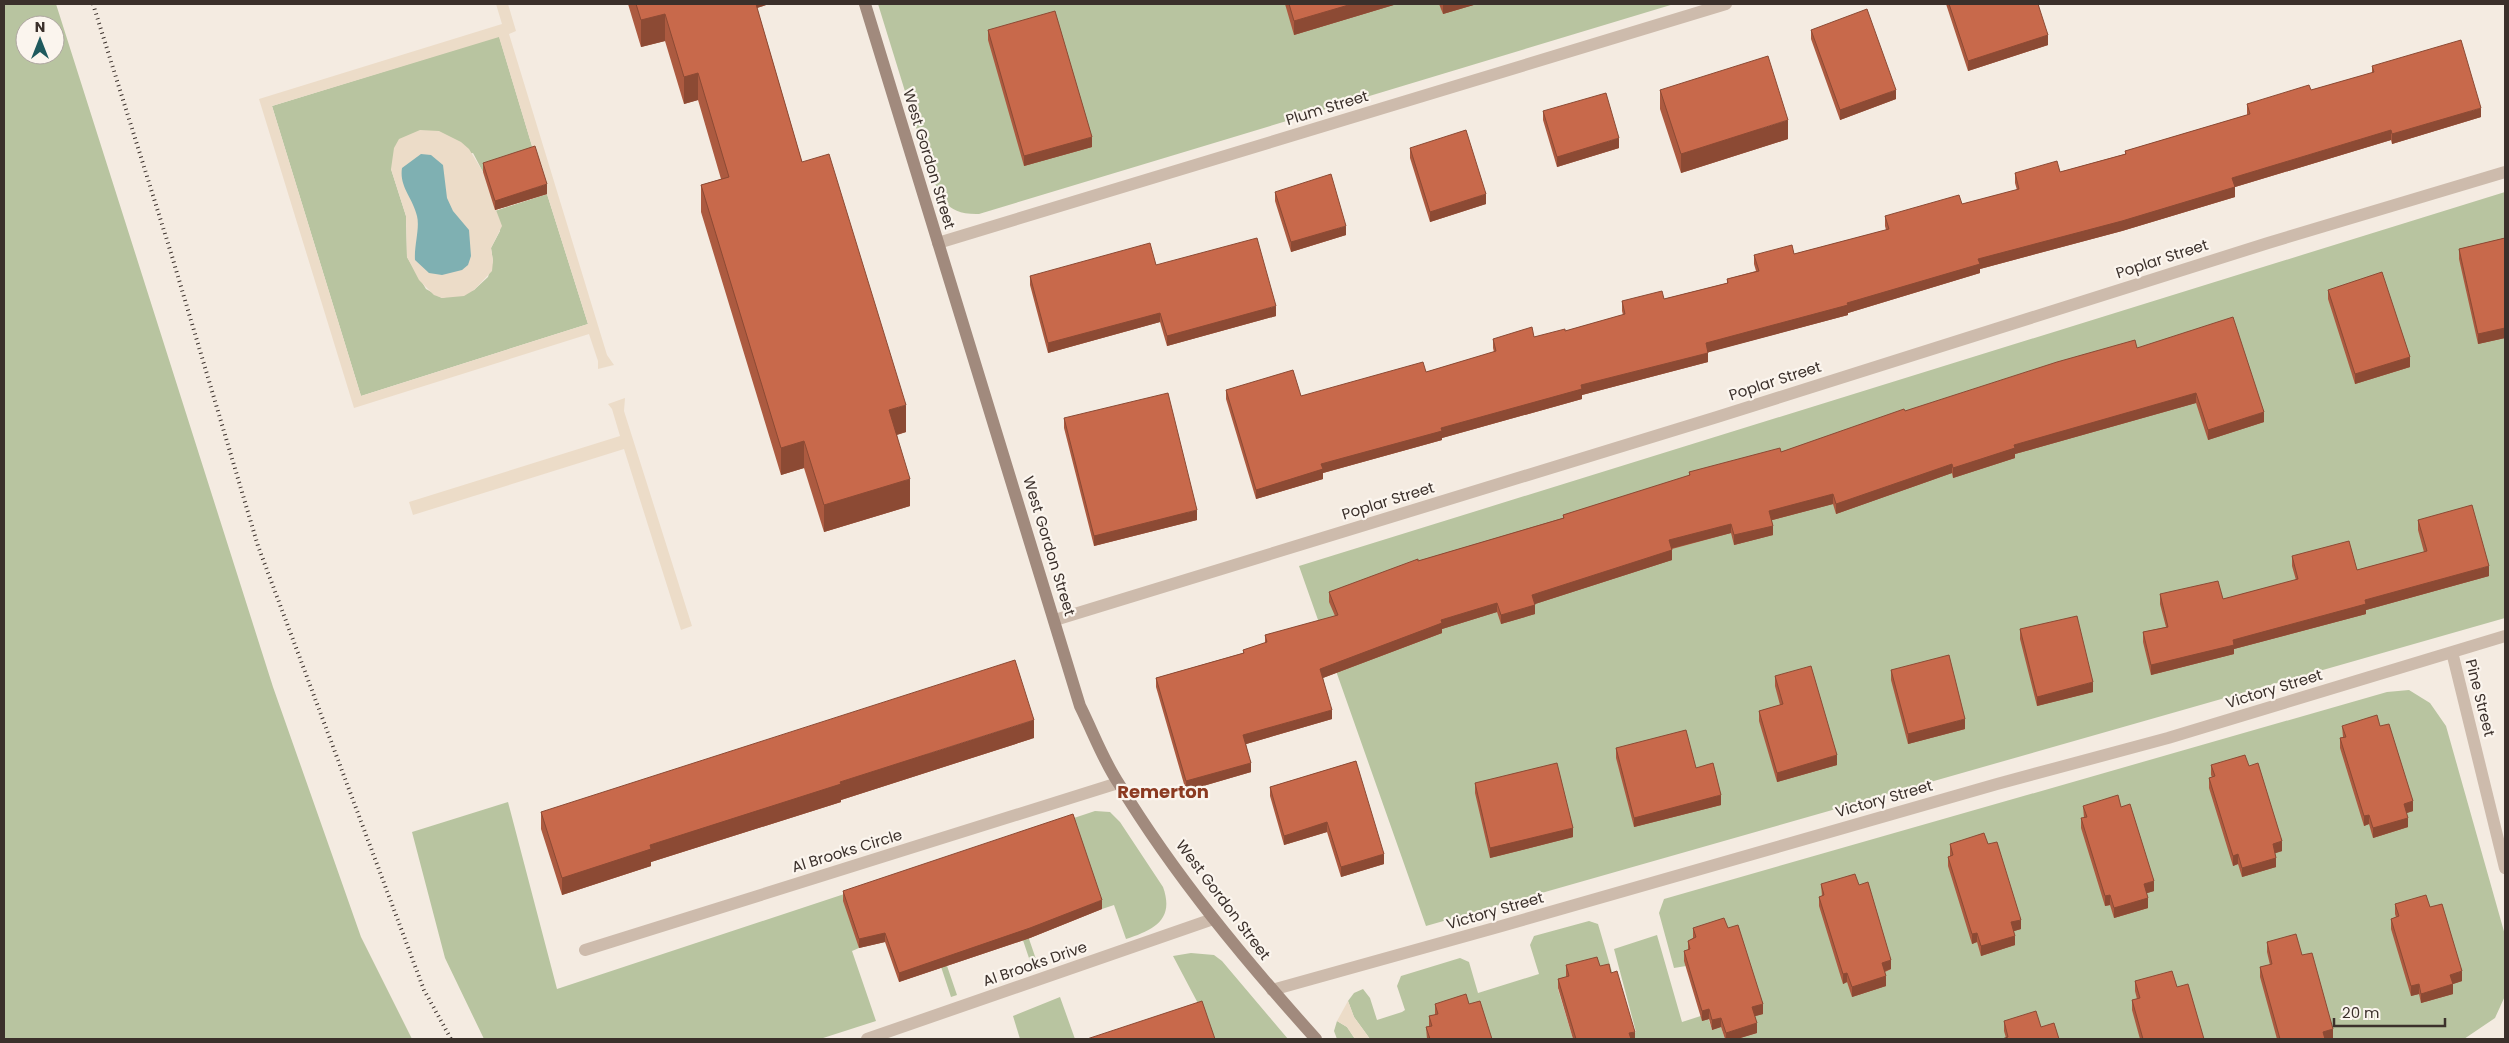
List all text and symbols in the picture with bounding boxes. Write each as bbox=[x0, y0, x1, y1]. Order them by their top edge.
north arrow bbox=[15, 15, 65, 65]
text: N bbox=[35, 17, 45, 37]
street label: Plum Street bbox=[1283, 85, 1371, 130]
street label: West Gordon Street bbox=[898, 86, 961, 231]
street label: Poplar Street bbox=[2113, 234, 2211, 283]
street label: Poplar Street bbox=[1726, 356, 1824, 405]
street label: West Gordon Street bbox=[1018, 473, 1081, 618]
street label: Poplar Street bbox=[1339, 476, 1437, 525]
street label: Pine Street bbox=[2461, 657, 2500, 739]
street label: Victory Street bbox=[2223, 664, 2325, 713]
street label: Victory Street bbox=[1833, 775, 1935, 822]
district label: Remerton bbox=[1117, 779, 1209, 804]
street label: Al Brooks Circle bbox=[789, 824, 905, 877]
street label: West Gordon Street bbox=[1171, 835, 1276, 964]
street label: Victory Street bbox=[1444, 887, 1546, 934]
street label: Al Brooks Drive bbox=[980, 936, 1090, 991]
scale bar bbox=[2334, 996, 2445, 1028]
text: 20 m bbox=[2342, 1002, 2380, 1023]

